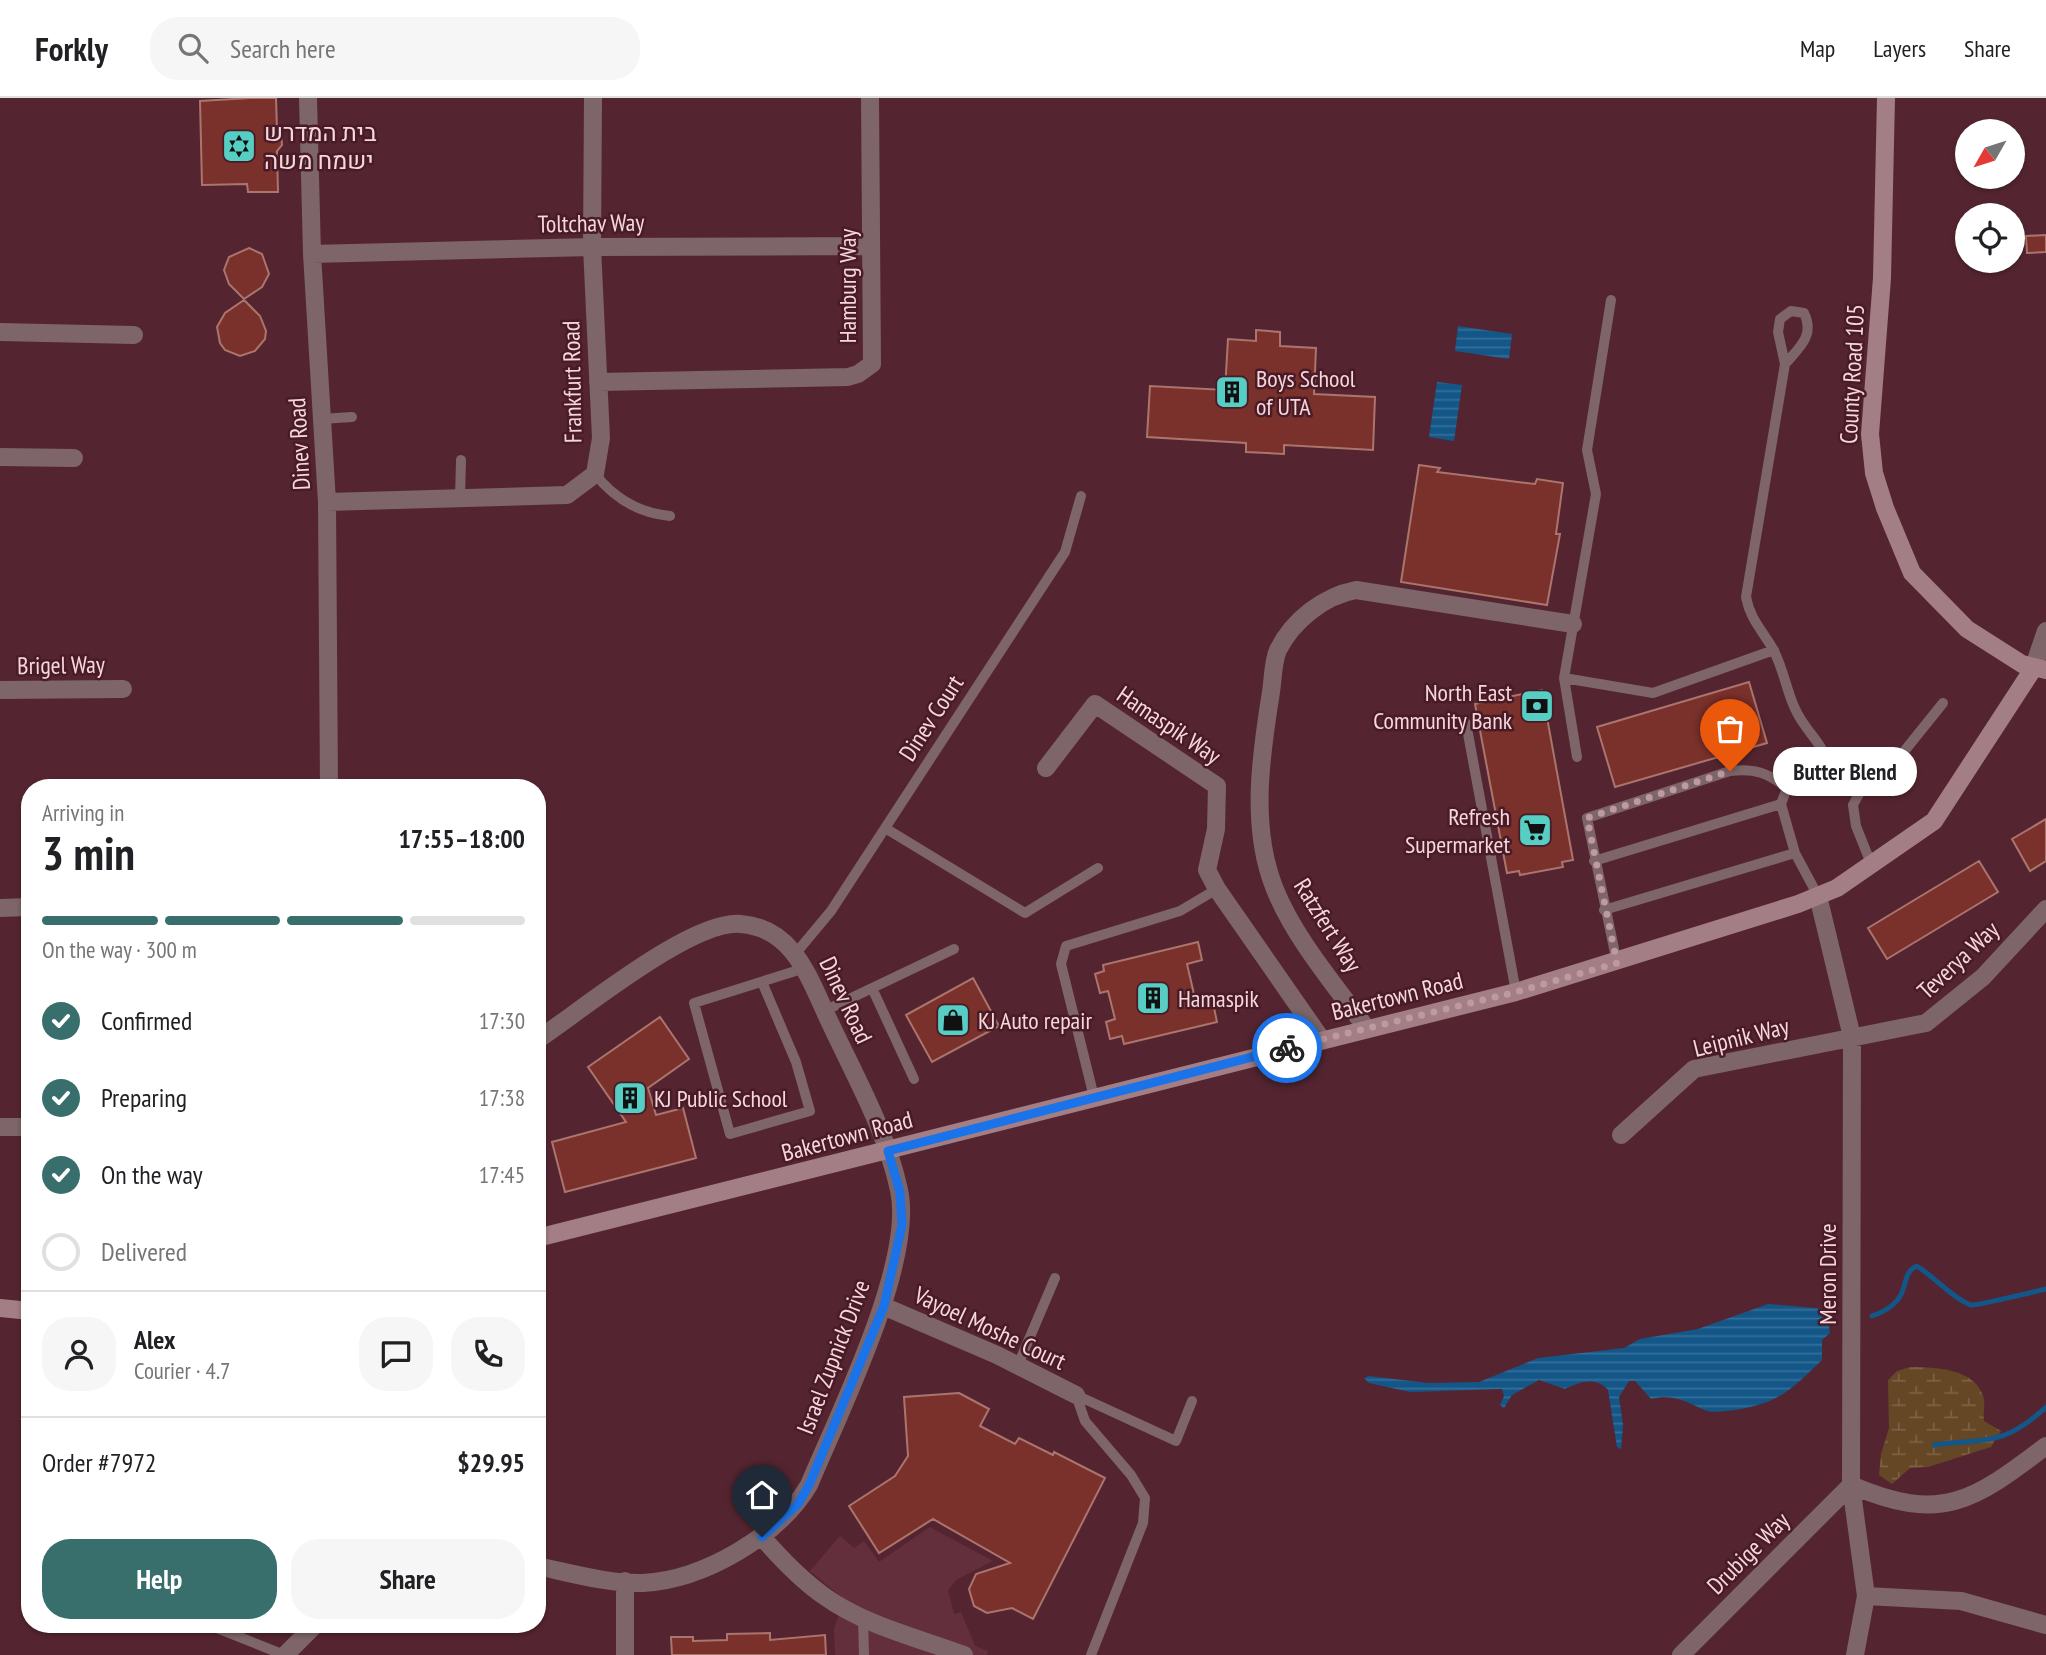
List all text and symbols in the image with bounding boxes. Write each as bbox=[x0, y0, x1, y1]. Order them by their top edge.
search box bbox=[150, 17, 640, 80]
text: Forkly bbox=[35, 27, 108, 70]
icon: search bbox=[174, 29, 212, 67]
text: Search here bbox=[230, 32, 336, 65]
text: Map bbox=[1800, 33, 1835, 64]
text: Layers bbox=[1873, 33, 1926, 64]
text: Share bbox=[1964, 33, 2011, 64]
place label: בית המדרש ישמח משה bbox=[264, 117, 377, 176]
north arrow bbox=[1955, 119, 2025, 189]
map controls bbox=[1955, 119, 2025, 273]
synagogue icon: בית המדרש ישמח משה bbox=[220, 127, 258, 165]
button: locate bbox=[1955, 203, 2025, 273]
street label: Toltchav Way bbox=[537, 207, 645, 239]
street label: Hamburg Way bbox=[832, 229, 863, 343]
street label: County Road 105 bbox=[1833, 303, 1871, 445]
street label: Frankfurt Road bbox=[555, 321, 589, 443]
place label: Boys School of UTA bbox=[1256, 363, 1356, 422]
building icon: Boys School of UTA bbox=[1213, 373, 1251, 411]
street label: Dinev Road bbox=[281, 397, 317, 491]
street label: Brigel Way bbox=[17, 649, 105, 681]
street label: Dinev Court bbox=[892, 669, 970, 767]
place label: North East Community Bank bbox=[1373, 677, 1513, 736]
street label: Hamaspik Way bbox=[1111, 679, 1227, 771]
bank icon: North East Community Bank bbox=[1518, 687, 1556, 725]
pin bbox=[1700, 699, 1760, 771]
icon: bag bbox=[1711, 710, 1749, 748]
callout: Butter Blend bbox=[1772, 746, 1915, 796]
text: Butter Blend bbox=[1793, 757, 1897, 786]
text: Arriving in bbox=[42, 798, 124, 827]
place label: Refresh Supermarket bbox=[1405, 801, 1510, 860]
supermarket icon: Refresh Supermarket bbox=[1516, 811, 1554, 849]
text: 17:55–18:00 bbox=[398, 822, 525, 855]
text: 3 min bbox=[42, 823, 135, 883]
street label: Ratzfert Way bbox=[1287, 872, 1369, 978]
street label: Teverya Way bbox=[1911, 914, 2005, 1006]
text: On the way · 300 m bbox=[42, 935, 197, 964]
street label: Dinev Road bbox=[812, 952, 880, 1048]
street label: Bakertown Road bbox=[1328, 965, 1466, 1027]
building icon: Hamaspik bbox=[1134, 979, 1172, 1017]
place label: Hamaspik bbox=[1178, 983, 1259, 1014]
shop icon: KJ Auto repair bbox=[934, 1001, 972, 1039]
icon: check bbox=[42, 1002, 80, 1040]
text: Confirmed bbox=[101, 1004, 192, 1037]
place label: KJ Auto repair bbox=[978, 1005, 1092, 1036]
text: 17:30 bbox=[479, 1006, 525, 1035]
street label: Leipnik Way bbox=[1690, 1010, 1792, 1064]
courier bbox=[1252, 1013, 1322, 1083]
icon: bike bbox=[1268, 1029, 1306, 1067]
icon: check bbox=[42, 1079, 80, 1117]
building icon: KJ Public School bbox=[611, 1079, 649, 1117]
text: Preparing bbox=[101, 1081, 187, 1114]
text: 17:38 bbox=[479, 1083, 525, 1112]
place label: KJ Public School bbox=[654, 1083, 788, 1114]
street label: Bakertown Road bbox=[778, 1104, 916, 1168]
icon: check bbox=[42, 1156, 80, 1194]
text: On the way bbox=[101, 1158, 203, 1191]
text: 17:45 bbox=[479, 1160, 525, 1189]
street label: Meron Drive bbox=[1812, 1223, 1843, 1325]
text: Delivered bbox=[101, 1235, 187, 1268]
street label: Israel Zupnick Drive bbox=[789, 1275, 877, 1439]
street label: Vayoel Moshe Court bbox=[908, 1279, 1071, 1377]
button: person bbox=[42, 1317, 116, 1391]
button: chat bbox=[359, 1317, 433, 1391]
button: phone bbox=[451, 1317, 525, 1391]
text: Alex bbox=[134, 1323, 175, 1356]
text: Courier · 4.7 bbox=[134, 1356, 230, 1385]
text: Order #7972 bbox=[42, 1446, 157, 1479]
text: $29.95 bbox=[457, 1446, 525, 1479]
pin bbox=[732, 1465, 792, 1537]
icon: home bbox=[743, 1476, 781, 1514]
street label: Drubige Way bbox=[1700, 1505, 1796, 1601]
button: Help bbox=[42, 1539, 277, 1619]
button: Share bbox=[291, 1539, 525, 1619]

